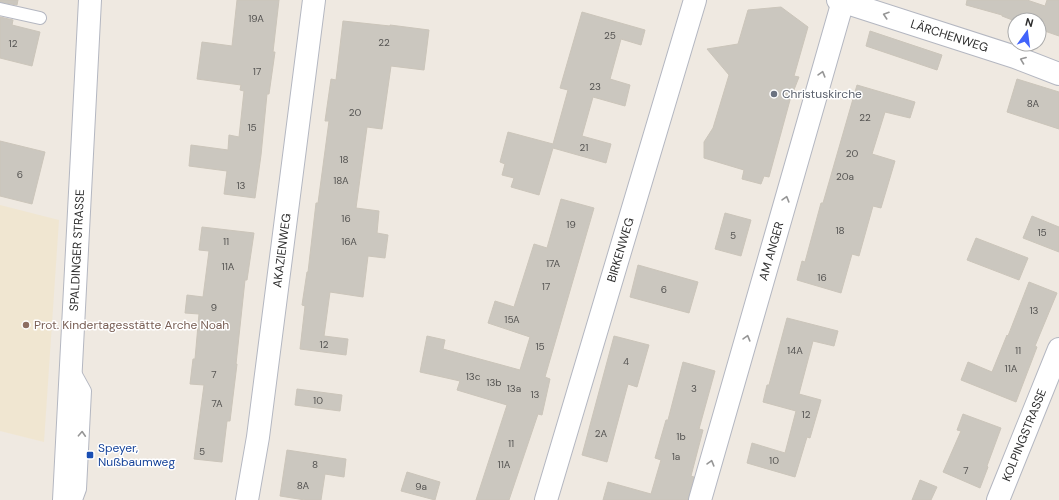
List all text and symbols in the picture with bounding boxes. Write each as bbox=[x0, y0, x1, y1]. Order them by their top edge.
one-way arrow bbox=[883, 11, 890, 20]
house number: 19A bbox=[248, 12, 264, 25]
north arrow bbox=[1007, 12, 1047, 52]
text: N bbox=[1024, 15, 1035, 30]
street label: LÄRCHENWEG bbox=[908, 16, 990, 56]
house number: 25 bbox=[604, 29, 616, 42]
house number: 22 bbox=[378, 36, 390, 49]
house number: 12 bbox=[9, 37, 18, 50]
one-way arrow bbox=[1019, 57, 1026, 65]
house number: 17 bbox=[253, 65, 261, 78]
one-way arrow bbox=[817, 71, 826, 78]
house number: 23 bbox=[589, 80, 601, 93]
place label: Christuskirche bbox=[782, 86, 862, 102]
marker: Christuskirche bbox=[769, 89, 779, 99]
house number: 8A bbox=[1027, 97, 1040, 110]
house number: 20 bbox=[349, 106, 361, 119]
house number: 22 bbox=[859, 111, 871, 124]
house number: 15 bbox=[247, 121, 257, 134]
house number: 21 bbox=[580, 141, 588, 154]
house number: 20 bbox=[846, 147, 858, 160]
house number: 18 bbox=[339, 153, 349, 166]
house number: 6 bbox=[17, 168, 23, 181]
house number: 20a bbox=[836, 170, 854, 183]
house number: 18A bbox=[333, 174, 349, 187]
house number: 13 bbox=[236, 179, 246, 192]
street label: SPALDINGER STRASSE bbox=[66, 189, 88, 312]
one-way arrow bbox=[781, 196, 790, 203]
street label: AKAZIENWEG bbox=[269, 212, 295, 289]
house number: 16 bbox=[341, 212, 351, 225]
street label: BIRKENWEG bbox=[603, 216, 638, 284]
house number: 19 bbox=[566, 218, 576, 231]
street label: AM ANGER bbox=[755, 220, 787, 282]
house number: 18 bbox=[835, 224, 845, 237]
house number: 15 bbox=[1037, 226, 1047, 239]
house number: 5 bbox=[730, 229, 736, 242]
house number: 11 bbox=[223, 235, 229, 248]
house number: 16A bbox=[341, 235, 357, 248]
house number: 17A bbox=[546, 257, 560, 270]
house number: 11A bbox=[222, 260, 235, 273]
house number: 16 bbox=[817, 271, 827, 284]
house number: 17 bbox=[542, 280, 550, 293]
house number: 6 bbox=[661, 283, 667, 296]
house number: 9 bbox=[211, 301, 217, 314]
house number: 13 bbox=[1029, 304, 1039, 317]
house number: 15A bbox=[504, 313, 520, 326]
place label: Prot. Kindertagesstätte Arche Noah bbox=[34, 317, 229, 333]
marker: Prot. Kindertagesstätte Arche Noah bbox=[21, 320, 31, 330]
one-way arrow bbox=[742, 334, 751, 341]
house number: 12 bbox=[320, 338, 329, 351]
house number: 15 bbox=[535, 340, 545, 353]
house number: 14A bbox=[787, 344, 803, 357]
house number: 11 bbox=[1015, 344, 1021, 357]
house number: 4 bbox=[623, 355, 629, 368]
house number: 11A bbox=[1005, 362, 1018, 375]
house number: 7 bbox=[211, 368, 217, 381]
house number: 13c bbox=[466, 370, 481, 383]
house number: 13b bbox=[486, 376, 502, 389]
house number: 13a bbox=[507, 382, 521, 395]
house number: 3 bbox=[691, 382, 697, 395]
street label: KOLPINGSTRASSE bbox=[998, 386, 1050, 484]
house number: 13 bbox=[530, 388, 540, 401]
house number: 10 bbox=[313, 394, 323, 407]
house number: 7A bbox=[211, 397, 223, 410]
house number: 12 bbox=[802, 408, 811, 421]
house number: 2A bbox=[595, 427, 608, 440]
house number: 1b bbox=[676, 430, 686, 443]
one-way arrow bbox=[78, 431, 87, 437]
house number: 11 bbox=[508, 437, 514, 450]
place label: Speyer, Nußbaumweg bbox=[98, 440, 175, 470]
house number: 5 bbox=[199, 445, 205, 458]
marker: Speyer, Nußbaumweg bbox=[85, 450, 95, 460]
house number: 1a bbox=[672, 450, 680, 463]
house number: 10 bbox=[769, 454, 779, 467]
house number: 8 bbox=[312, 458, 318, 471]
house number: 11A bbox=[498, 458, 511, 471]
one-way arrow bbox=[706, 459, 715, 466]
house number: 7 bbox=[963, 464, 969, 477]
house number: 8A bbox=[297, 479, 310, 492]
house number: 9a bbox=[415, 480, 427, 493]

